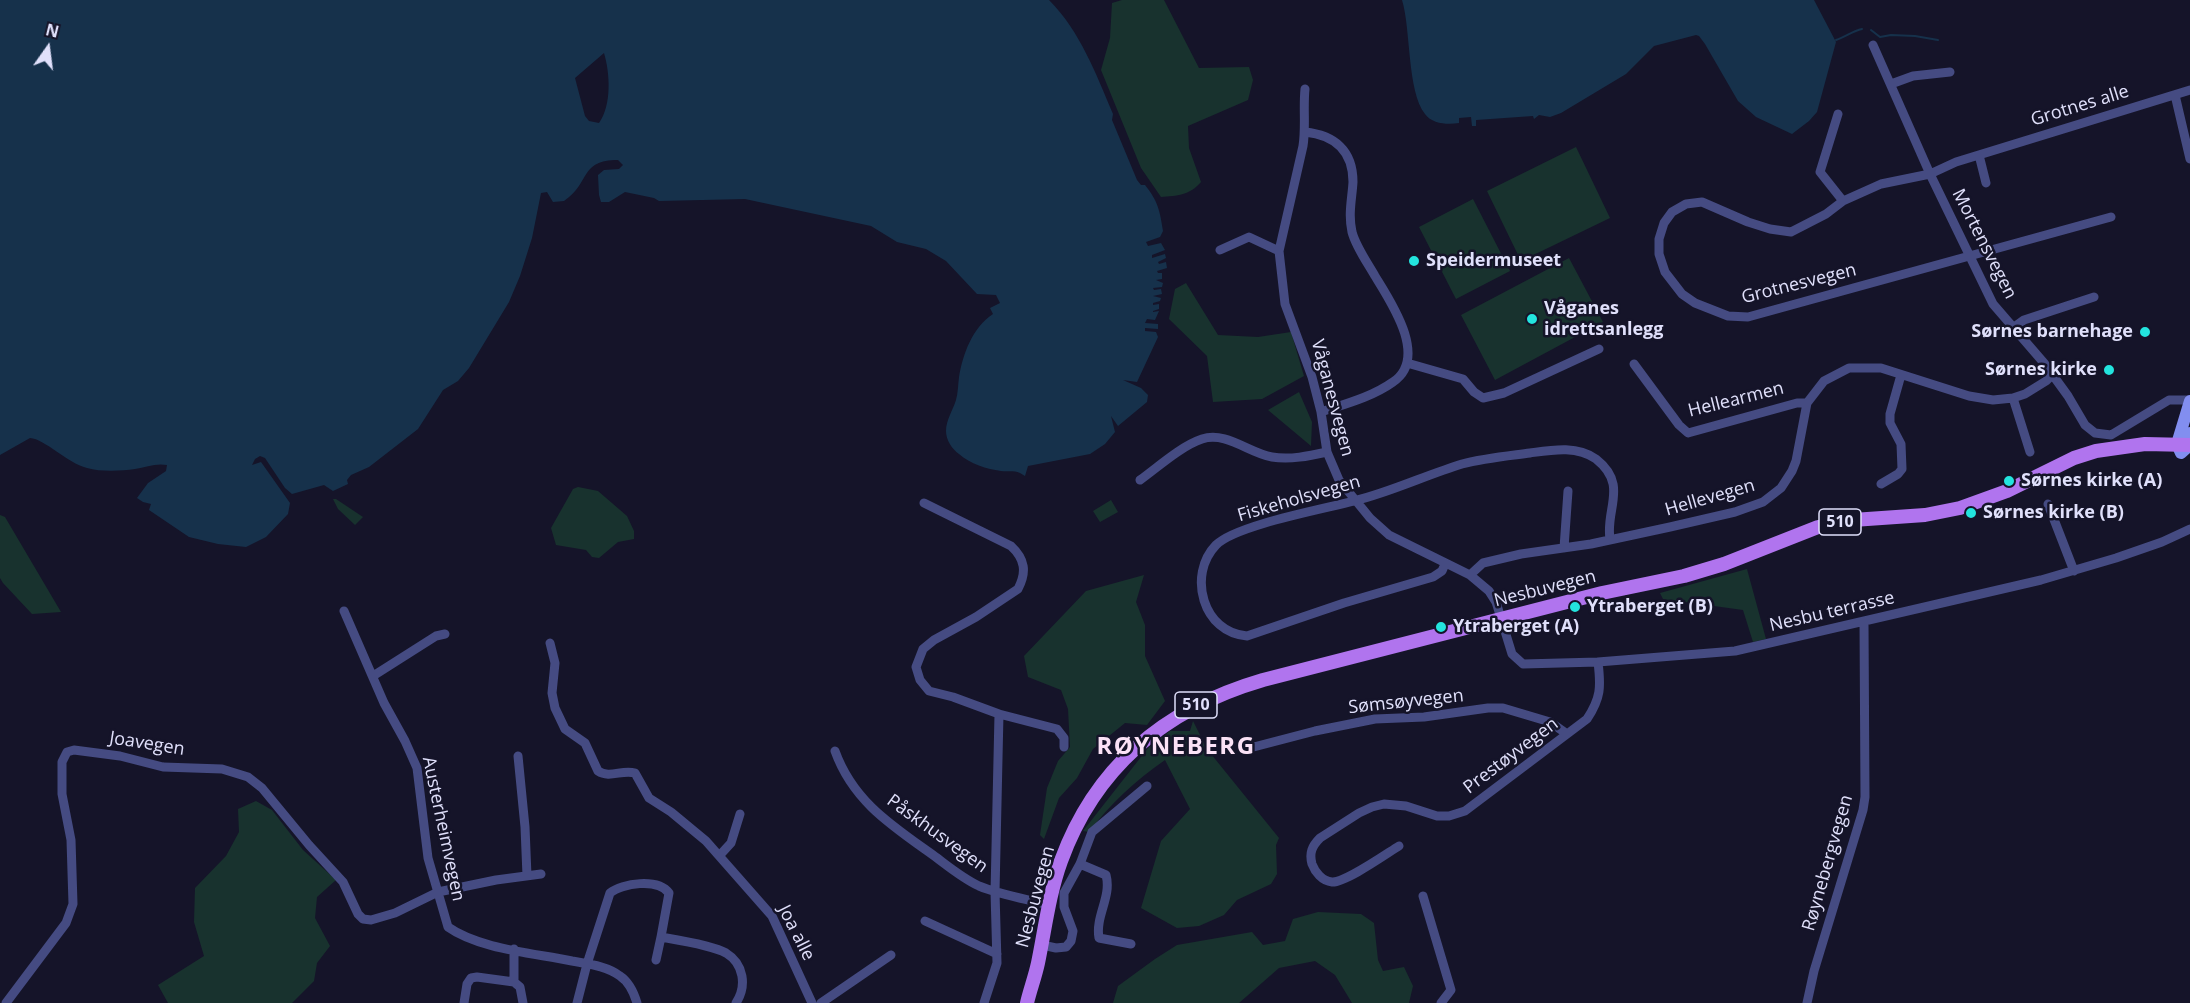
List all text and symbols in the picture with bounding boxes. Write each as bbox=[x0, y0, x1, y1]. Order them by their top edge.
north arrow bbox=[18, 18, 78, 78]
text: N bbox=[43, 18, 61, 43]
street label: Grotnes alle bbox=[2028, 81, 2132, 131]
street label: Mortensvegen bbox=[1947, 185, 2021, 303]
place label: Speidermuseet bbox=[1426, 250, 1561, 272]
marker: Speidermuseet bbox=[1407, 254, 1421, 268]
street label: Grotnesvegen bbox=[1739, 259, 1859, 309]
place label: Våganes idrettsanlegg bbox=[1544, 298, 1663, 340]
marker: Våganes idrettsanlegg bbox=[1525, 312, 1539, 326]
place label: Sørnes barnehage bbox=[1971, 321, 2133, 343]
marker: Sørnes barnehage bbox=[2138, 325, 2152, 339]
street label: Våganesvegen bbox=[1306, 337, 1358, 459]
place label: Sørnes kirke bbox=[1985, 359, 2097, 381]
marker: Sørnes kirke bbox=[2102, 363, 2116, 377]
street label: Hellearmen bbox=[1686, 378, 1786, 422]
place label: Sørnes kirke (A) bbox=[2021, 470, 2162, 492]
street label: Fiskeholsvegen bbox=[1235, 471, 1363, 527]
marker: Sørnes kirke (A) bbox=[2002, 474, 2016, 488]
street label: Hellevegen bbox=[1663, 475, 1757, 521]
place label: Sørnes kirke (B) bbox=[1983, 502, 2124, 524]
marker: Sørnes kirke (B) bbox=[1964, 506, 1978, 520]
road number: 510 bbox=[1819, 509, 1861, 535]
street label: Nesbuvegen bbox=[1492, 566, 1598, 612]
street label: Nesbu terrasse bbox=[1767, 587, 1897, 637]
place label: Ytraberget (B) bbox=[1587, 596, 1713, 618]
marker: Ytraberget (B) bbox=[1568, 600, 1582, 614]
place label: Ytraberget (A) bbox=[1453, 616, 1579, 638]
marker: Ytraberget (A) bbox=[1434, 620, 1448, 634]
street label: Sømsøyvegen bbox=[1347, 685, 1465, 719]
road number: 510 bbox=[1175, 692, 1217, 718]
street label: Prestøyvegen bbox=[1459, 713, 1563, 799]
street label: Joavegen bbox=[108, 727, 186, 761]
district label: RØYNEBERG bbox=[1096, 733, 1256, 761]
street label: Austerheimvegen bbox=[417, 755, 469, 903]
street label: Påskhusvegen bbox=[882, 790, 992, 878]
street label: Røynebergvegen bbox=[1798, 793, 1858, 933]
street label: Nesbuvegen bbox=[1012, 844, 1060, 950]
street label: Joa alle bbox=[773, 902, 819, 964]

